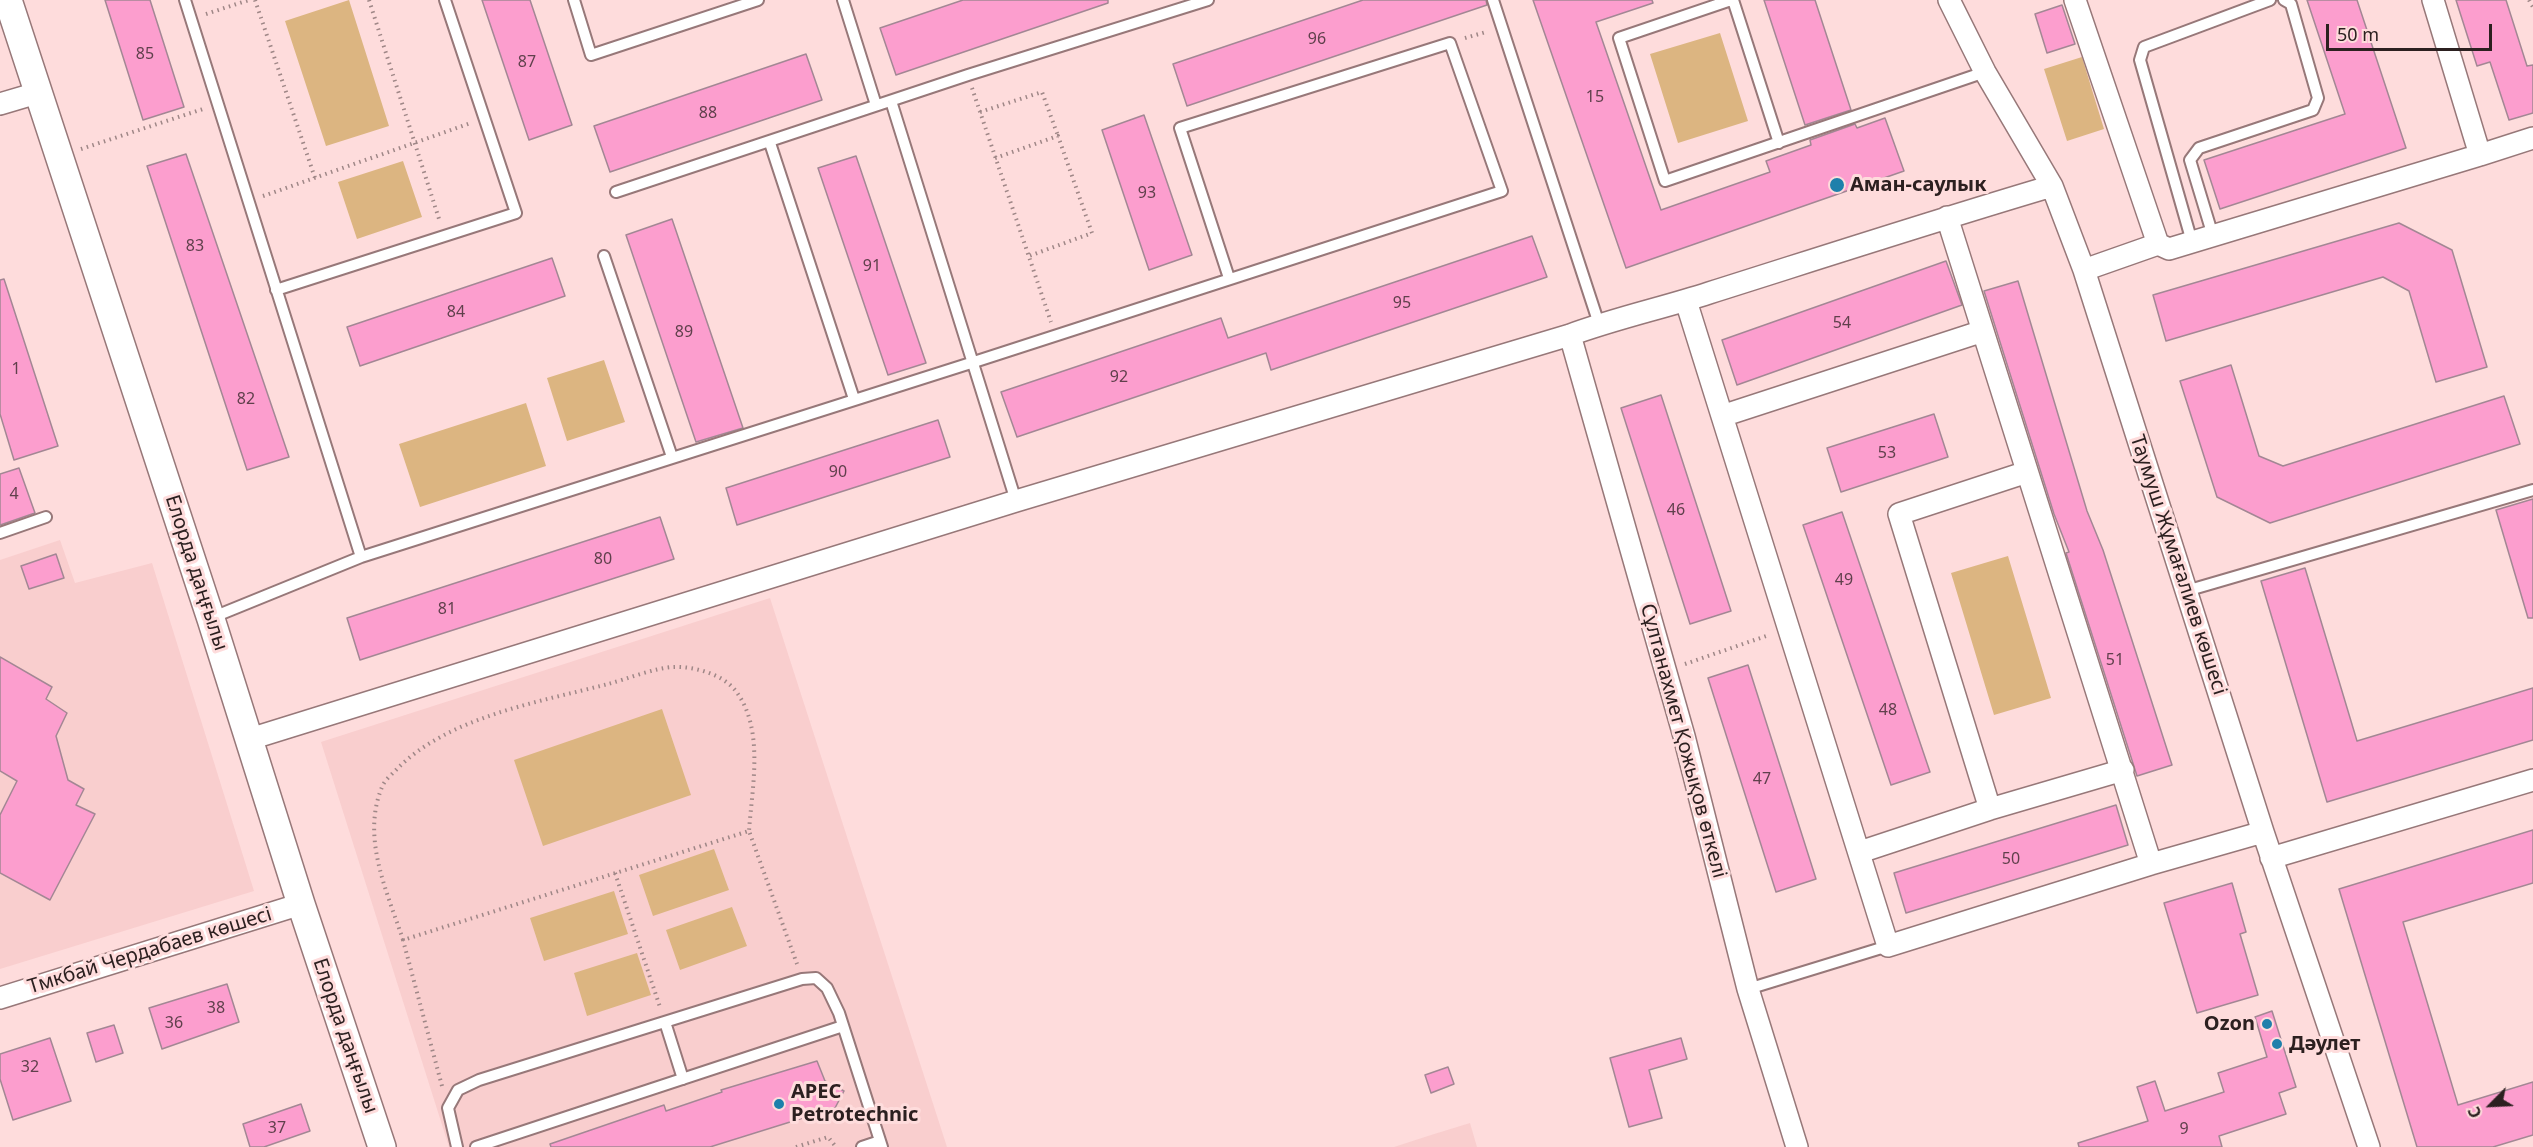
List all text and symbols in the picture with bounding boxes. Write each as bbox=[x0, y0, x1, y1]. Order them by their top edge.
scale bar bbox=[2329, 12, 2496, 50]
text: 50 m bbox=[2337, 22, 2379, 46]
house number: 96 bbox=[1308, 29, 1326, 49]
house number: 85 bbox=[136, 44, 154, 64]
house number: 87 bbox=[518, 52, 536, 72]
house number: 15 bbox=[1586, 87, 1604, 107]
house number: 88 bbox=[699, 103, 717, 123]
place label: Аман-саулык bbox=[1850, 173, 1986, 197]
marker: Аман-саулык bbox=[1828, 176, 1846, 194]
house number: 93 bbox=[1138, 183, 1156, 203]
house number: 83 bbox=[186, 236, 204, 256]
house number: 91 bbox=[863, 256, 881, 276]
house number: 95 bbox=[1393, 293, 1411, 313]
house number: 84 bbox=[447, 302, 465, 322]
house number: 54 bbox=[1833, 313, 1851, 333]
house number: 89 bbox=[675, 322, 693, 342]
house number: 1 bbox=[11, 359, 21, 379]
house number: 92 bbox=[1110, 367, 1128, 387]
house number: 82 bbox=[237, 389, 255, 409]
street label: Таумуш Жұмағалиев көшесі bbox=[2125, 432, 2231, 698]
house number: 53 bbox=[1878, 443, 1896, 463]
house number: 90 bbox=[829, 462, 847, 482]
house number: 4 bbox=[9, 484, 19, 504]
street label: Елорда даңғылы bbox=[160, 492, 232, 654]
house number: 46 bbox=[1667, 500, 1685, 520]
house number: 80 bbox=[594, 549, 612, 569]
house number: 49 bbox=[1835, 570, 1853, 590]
house number: 81 bbox=[438, 599, 456, 619]
street label: Сұлтанахмет Қожықов өткелі bbox=[1635, 601, 1731, 881]
house number: 51 bbox=[2106, 650, 2124, 670]
house number: 48 bbox=[1879, 700, 1897, 720]
house number: 47 bbox=[1753, 769, 1771, 789]
house number: 50 bbox=[2002, 849, 2020, 869]
street label: Тмкбай Чердабаев көшесі bbox=[25, 902, 275, 1000]
street label: Елорда даңғылы bbox=[307, 955, 383, 1117]
house number: 38 bbox=[207, 998, 225, 1018]
place label: Ozon bbox=[2204, 1012, 2255, 1036]
house number: 36 bbox=[165, 1013, 183, 1033]
marker: Ozon bbox=[2260, 1017, 2274, 1031]
place label: Дәулет bbox=[2289, 1032, 2360, 1056]
marker: Дәулет bbox=[2270, 1037, 2284, 1051]
house number: 32 bbox=[21, 1057, 39, 1077]
north arrow bbox=[2461, 1075, 2521, 1135]
place label: APEC Petrotechnic bbox=[791, 1080, 918, 1127]
marker: APEC Petrotechnic bbox=[772, 1097, 786, 1111]
text: С bbox=[2462, 1103, 2487, 1122]
house number: 37 bbox=[268, 1118, 286, 1138]
house number: 9 bbox=[2179, 1119, 2189, 1139]

